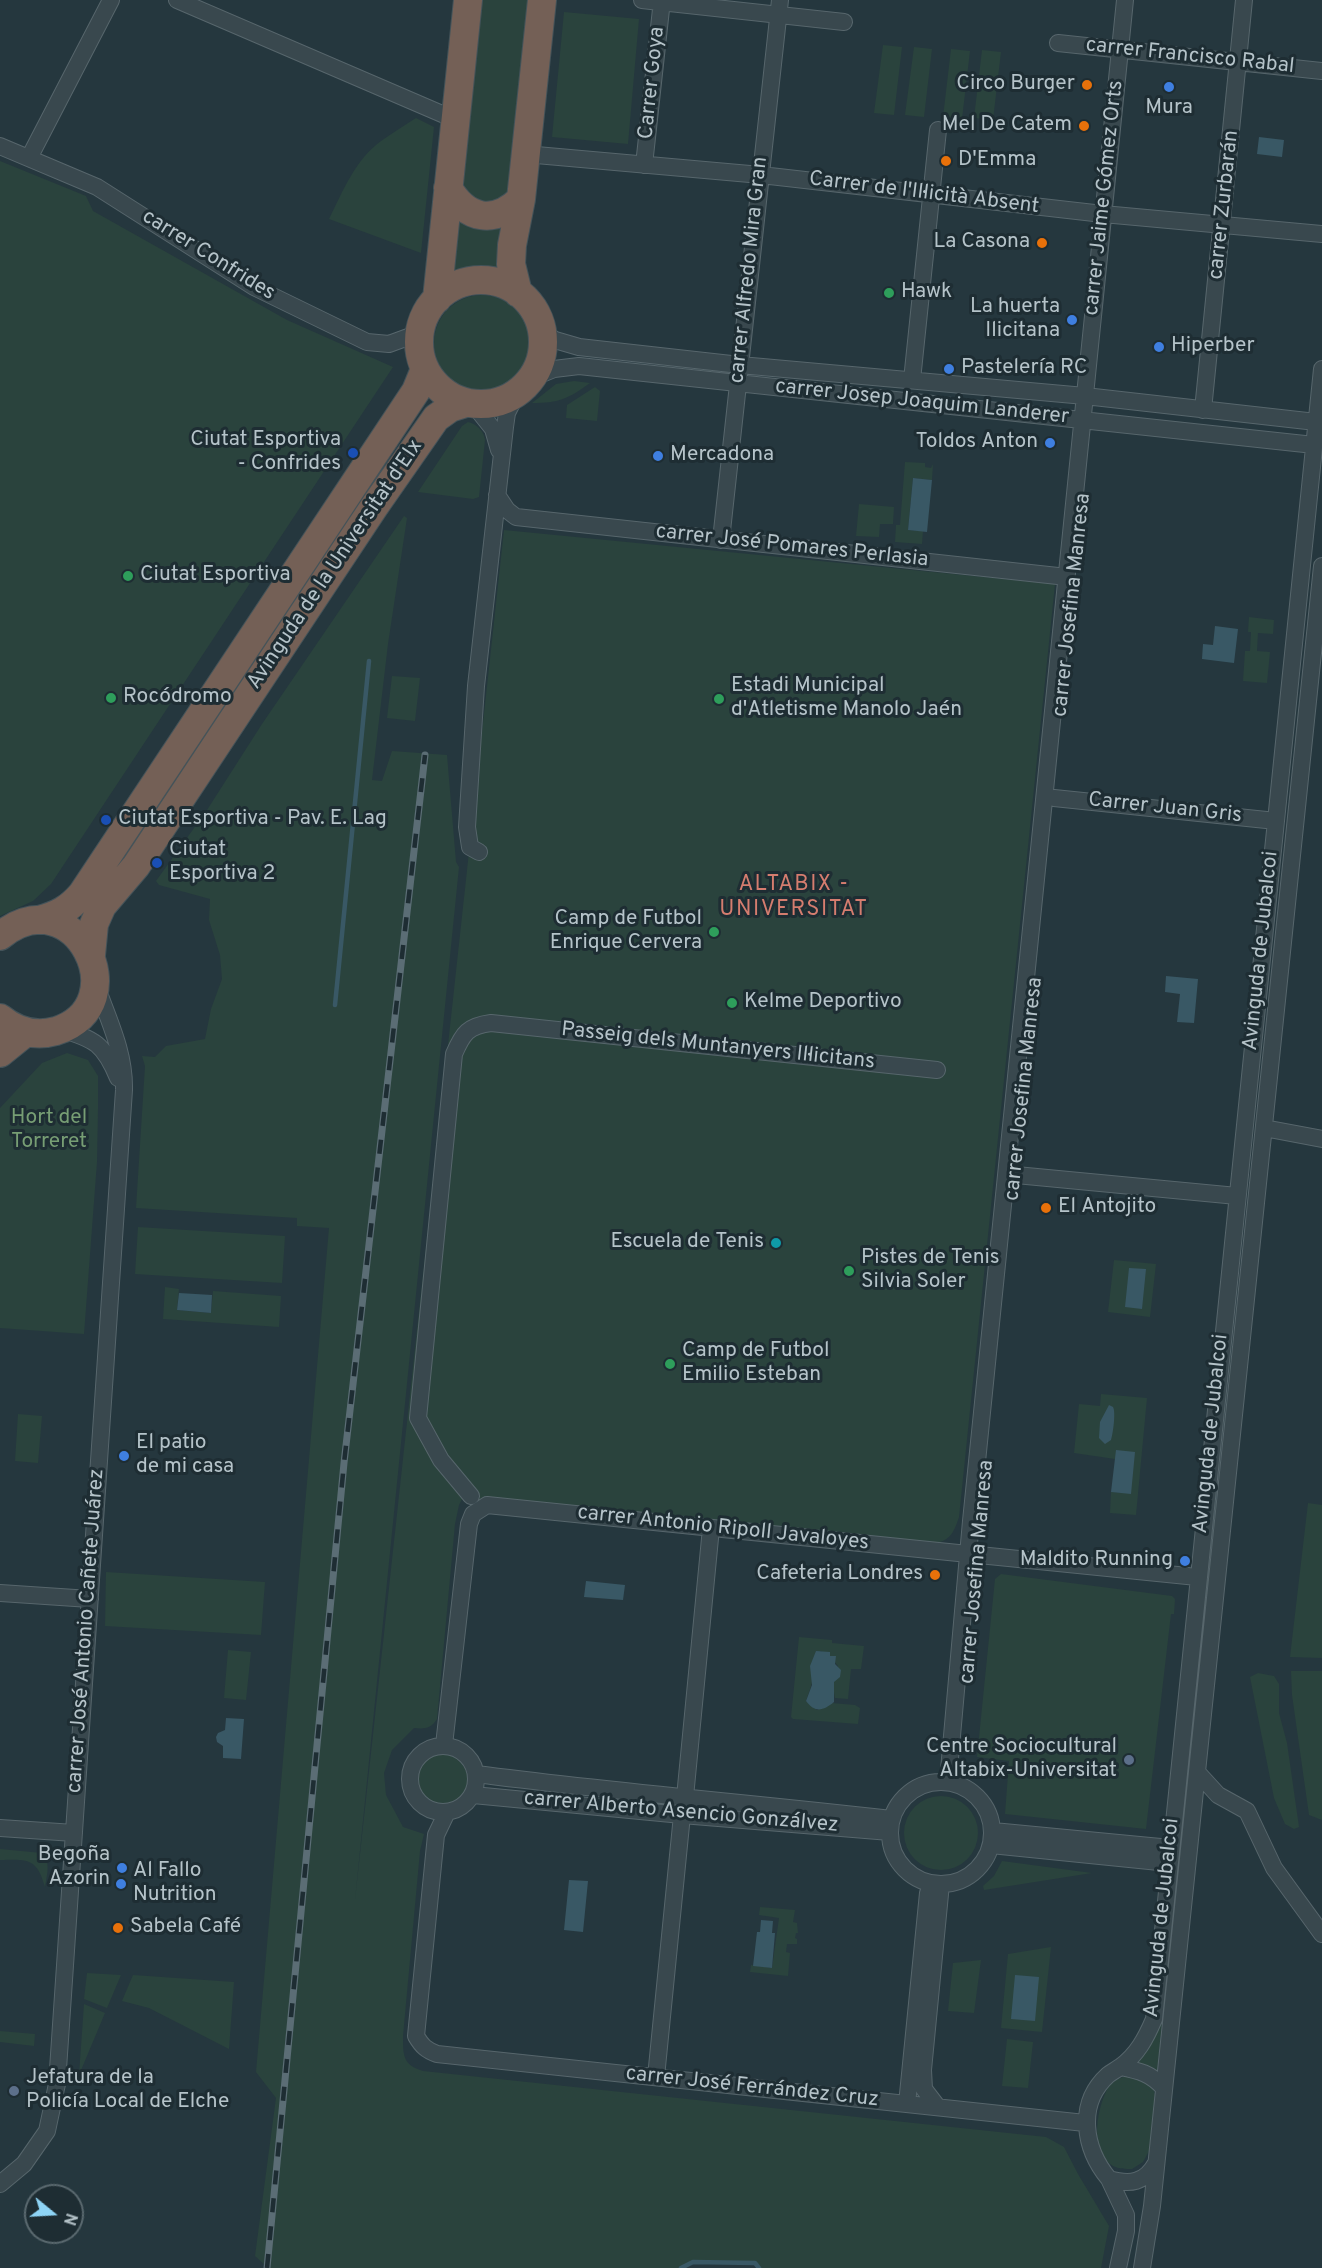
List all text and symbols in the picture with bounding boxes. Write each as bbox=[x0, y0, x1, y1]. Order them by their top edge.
street label: Carrer Goya bbox=[635, 25, 671, 141]
street label: carrer Francisco Rabal bbox=[1084, 34, 1296, 80]
place label: Circo Burger bbox=[956, 72, 1075, 98]
marker: Circo Burger bbox=[1080, 78, 1094, 92]
street label: carrer Jaime Gómez Orts bbox=[1080, 79, 1130, 317]
marker: Mura bbox=[1162, 80, 1176, 94]
place label: Mura bbox=[1145, 96, 1193, 122]
place label: Mel De Catem bbox=[942, 113, 1072, 139]
marker: Mel De Catem bbox=[1077, 119, 1091, 133]
street label: carrer Zurbarán bbox=[1205, 129, 1245, 281]
place label: D'Emma bbox=[958, 148, 1036, 174]
marker: D'Emma bbox=[939, 154, 953, 168]
street label: carrer Alfredo Mira Gran bbox=[726, 155, 774, 385]
street label: Carrer de l'Il·licità Absent bbox=[808, 167, 1040, 221]
street label: carrer Confrides bbox=[137, 205, 279, 307]
place label: La Casona bbox=[933, 230, 1030, 256]
marker: La Casona bbox=[1035, 236, 1049, 250]
place label: Hawk bbox=[901, 280, 952, 306]
marker: Hawk bbox=[882, 286, 896, 300]
place label: La huerta Ilicitana bbox=[970, 295, 1060, 345]
marker: La huerta Ilicitana bbox=[1065, 313, 1079, 327]
place label: Hiperber bbox=[1171, 334, 1255, 360]
marker: Hiperber bbox=[1152, 340, 1166, 354]
place label: Pastelería RC bbox=[961, 356, 1087, 382]
marker: Pastelería RC bbox=[942, 362, 956, 376]
street label: carrer Josep Joaquim Landerer bbox=[774, 375, 1070, 431]
place label: Ciutat Esportiva - Confrides bbox=[190, 428, 341, 478]
place label: Toldos Anton bbox=[915, 430, 1038, 456]
street label: Avinguda de la Universitat d'Elx bbox=[243, 435, 429, 695]
marker: Toldos Anton bbox=[1043, 436, 1057, 450]
place label: Mercadona bbox=[670, 443, 774, 469]
marker: Ciutat Esportiva - Confrides bbox=[346, 446, 360, 460]
marker: Mercadona bbox=[651, 449, 665, 463]
street label: carrer Josefina Manresa bbox=[1049, 492, 1097, 718]
street label: carrer José Pomares Perlasia bbox=[654, 520, 930, 574]
place label: Ciutat Esportiva bbox=[140, 563, 291, 589]
marker: Ciutat Esportiva bbox=[121, 569, 135, 583]
place label: Estadi Municipal d'Atletisme Manolo Jaén bbox=[731, 674, 962, 724]
place label: Rocódromo bbox=[123, 685, 232, 711]
marker: Rocódromo bbox=[104, 691, 118, 705]
marker: Estadi Municipal d'Atletisme Manolo Jaén bbox=[712, 692, 726, 706]
street label: Carrer Juan Gris bbox=[1087, 788, 1243, 830]
place label: Ciutat Esportiva - Pav. E. Lag bbox=[118, 807, 387, 833]
marker: Ciutat Esportiva - Pav. E. Lag bbox=[99, 813, 113, 827]
place label: Ciutat Esportiva 2 bbox=[169, 838, 275, 888]
street label: Avinguda de Jubalcoi bbox=[1239, 850, 1285, 1052]
marker: Ciutat Esportiva 2 bbox=[150, 856, 164, 870]
district label: ALTABIX - UNIVERSITAT bbox=[719, 873, 869, 924]
place label: Camp de Futbol Enrique Cervera bbox=[550, 907, 702, 957]
marker: Camp de Futbol Enrique Cervera bbox=[707, 925, 721, 939]
street label: carrer Josefina Manresa bbox=[1001, 976, 1049, 1202]
place label: Kelme Deportivo bbox=[744, 990, 902, 1016]
marker: Kelme Deportivo bbox=[725, 996, 739, 1010]
street label: Passeig dels Muntanyers Il·licitans bbox=[560, 1018, 876, 1076]
park label: Hort del Torreret bbox=[11, 1106, 87, 1156]
place label: El Antojito bbox=[1058, 1195, 1156, 1221]
marker: El Antojito bbox=[1039, 1201, 1053, 1215]
place label: Escuela de Tenis bbox=[610, 1230, 764, 1256]
marker: Escuela de Tenis bbox=[769, 1236, 783, 1250]
place label: Pistes de Tenis Silvia Soler bbox=[861, 1246, 1000, 1296]
marker: Pistes de Tenis Silvia Soler bbox=[842, 1264, 856, 1278]
street label: Avinguda de Jubalcoi bbox=[1189, 1333, 1235, 1535]
place label: Camp de Futbol Emilio Esteban bbox=[682, 1339, 830, 1389]
marker: Camp de Futbol Emilio Esteban bbox=[663, 1357, 677, 1371]
place label: El patio de mi casa bbox=[136, 1431, 234, 1481]
marker: El patio de mi casa bbox=[117, 1449, 131, 1463]
street label: carrer Josefina Manresa bbox=[956, 1459, 1000, 1685]
street label: carrer José Antonio Cañete Juárez bbox=[63, 1468, 111, 1794]
street label: carrer Antonio Ripoll Javaloyes bbox=[576, 1501, 870, 1557]
place label: Maldito Running bbox=[1020, 1548, 1173, 1574]
marker: Maldito Running bbox=[1178, 1554, 1192, 1568]
place label: Cafeteria Londres bbox=[756, 1562, 923, 1588]
marker: Cafeteria Londres bbox=[928, 1568, 942, 1582]
place label: Centre Sociocultural Altabix-Universitat bbox=[926, 1735, 1117, 1785]
marker: Centre Sociocultural Altabix-Universitat bbox=[1122, 1753, 1136, 1767]
street label: carrer Alberto Asencio Gonzálvez bbox=[523, 1787, 839, 1839]
street label: Avinguda de Jubalcoi bbox=[1140, 1817, 1186, 2019]
place label: Begoña Azorin bbox=[38, 1843, 110, 1893]
place label: Al Fallo Nutrition bbox=[133, 1859, 216, 1909]
marker: Begoña Azorin bbox=[115, 1861, 129, 1875]
marker: Al Fallo Nutrition bbox=[114, 1877, 128, 1891]
place label: Sabela Café bbox=[130, 1915, 241, 1941]
marker: Sabela Café bbox=[111, 1921, 125, 1935]
street label: carrer José Ferrández Cruz bbox=[624, 2062, 880, 2114]
place label: Jefatura de la Policía Local de Elche bbox=[26, 2066, 229, 2116]
marker: Jefatura de la Policía Local de Elche bbox=[7, 2084, 21, 2098]
north arrow bbox=[24, 2184, 84, 2244]
text: N bbox=[58, 2210, 81, 2228]

